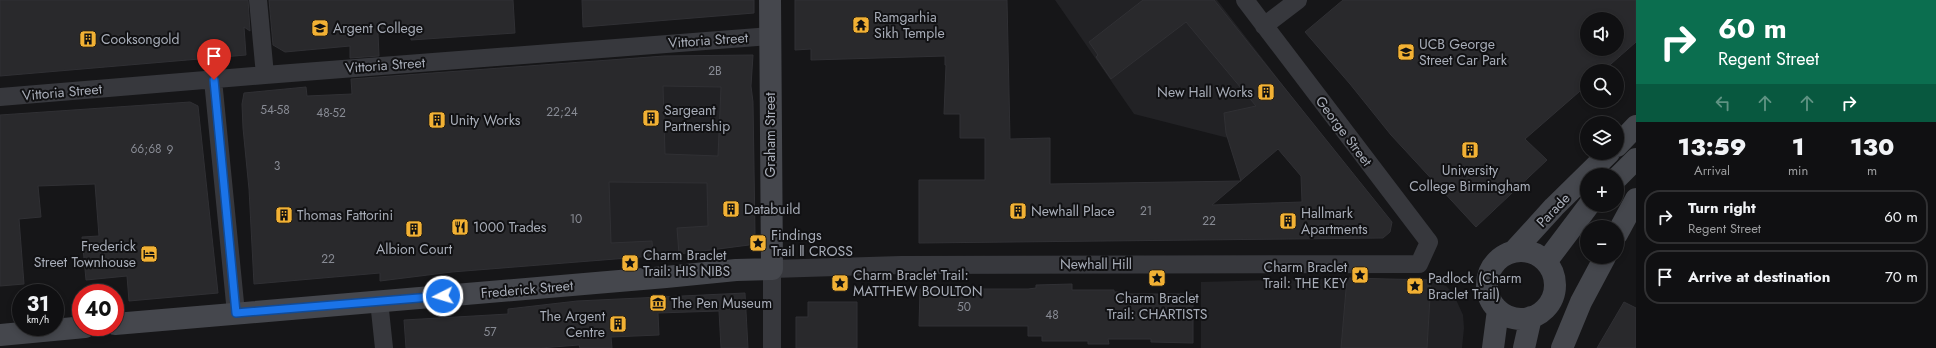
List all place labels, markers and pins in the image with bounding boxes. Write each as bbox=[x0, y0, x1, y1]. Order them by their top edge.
place label: Ramgarhia Sikh Temple bbox=[874, 7, 945, 43]
temple icon: Ramgarhia Sikh Temple bbox=[851, 15, 871, 35]
school or university icon: Argent College bbox=[310, 18, 330, 38]
place label: Argent College bbox=[333, 18, 423, 38]
building icon: Cooksongold bbox=[78, 29, 98, 49]
place label: Cooksongold bbox=[101, 29, 180, 49]
place label: UCB George Street Car Park bbox=[1419, 34, 1508, 70]
pin bbox=[197, 39, 231, 80]
school or university icon: UCB George Street Car Park bbox=[1396, 42, 1416, 62]
place label: New Hall Works bbox=[1157, 82, 1253, 102]
building icon: New Hall Works bbox=[1256, 82, 1276, 102]
place label: Sargeant Partnership bbox=[664, 100, 730, 136]
building icon: Sargeant Partnership bbox=[641, 108, 661, 128]
building icon: Unity Works bbox=[427, 110, 447, 130]
place label: Unity Works bbox=[450, 110, 521, 130]
building icon: University College Birmingham bbox=[1460, 140, 1480, 160]
place label: University College Birmingham bbox=[1409, 160, 1531, 196]
building icon: Databuild bbox=[721, 199, 741, 219]
place label: Databuild bbox=[744, 199, 801, 219]
building icon: Newhall Place bbox=[1008, 201, 1028, 221]
place label: Newhall Place bbox=[1031, 201, 1115, 221]
place label: Hallmark Apartments bbox=[1301, 203, 1368, 239]
building icon: Thomas Fattorini bbox=[274, 205, 294, 225]
place label: Thomas Fattorini bbox=[297, 205, 393, 225]
building icon: Hallmark Apartments bbox=[1278, 211, 1298, 231]
restaurant icon: 1000 Trades bbox=[450, 217, 470, 237]
place label: 1000 Trades bbox=[473, 217, 547, 237]
building icon: Albion Court bbox=[404, 219, 424, 239]
place label: Findings Trail ‖ CROSS bbox=[771, 225, 853, 261]
place icon: Findings Trail ‖ CROSS bbox=[748, 233, 768, 253]
place label: Frederick Street Townhouse bbox=[34, 236, 137, 272]
place label: Albion Court bbox=[376, 239, 453, 259]
hotel icon: Frederick Street Townhouse bbox=[139, 244, 159, 264]
place label: Charm Braclet Trail: HIS NIBS bbox=[643, 245, 731, 281]
place icon: Charm Braclet Trail: HIS NIBS bbox=[620, 253, 640, 273]
place label: Charm Braclet Trail: THE KEY bbox=[1263, 257, 1348, 293]
place label: Charm Braclet Trail: MATTHEW BOULTON bbox=[853, 265, 983, 301]
place icon: Charm Braclet Trail: THE KEY bbox=[1350, 265, 1370, 285]
place icon: Charm Braclet Trail: CHARTISTS bbox=[1147, 268, 1167, 288]
place label: Padlock (Charm Braclet Trail) bbox=[1428, 268, 1522, 304]
place icon: Charm Braclet Trail: MATTHEW BOULTON bbox=[830, 273, 850, 293]
place icon: Padlock (Charm Braclet Trail) bbox=[1405, 276, 1425, 296]
place label: Charm Braclet Trail: CHARTISTS bbox=[1107, 288, 1208, 324]
museum icon: The Pen Museum bbox=[648, 293, 668, 313]
place label: The Pen Museum bbox=[671, 293, 772, 313]
place label: The Argent Centre bbox=[540, 306, 606, 342]
building icon: The Argent Centre bbox=[608, 314, 628, 334]

